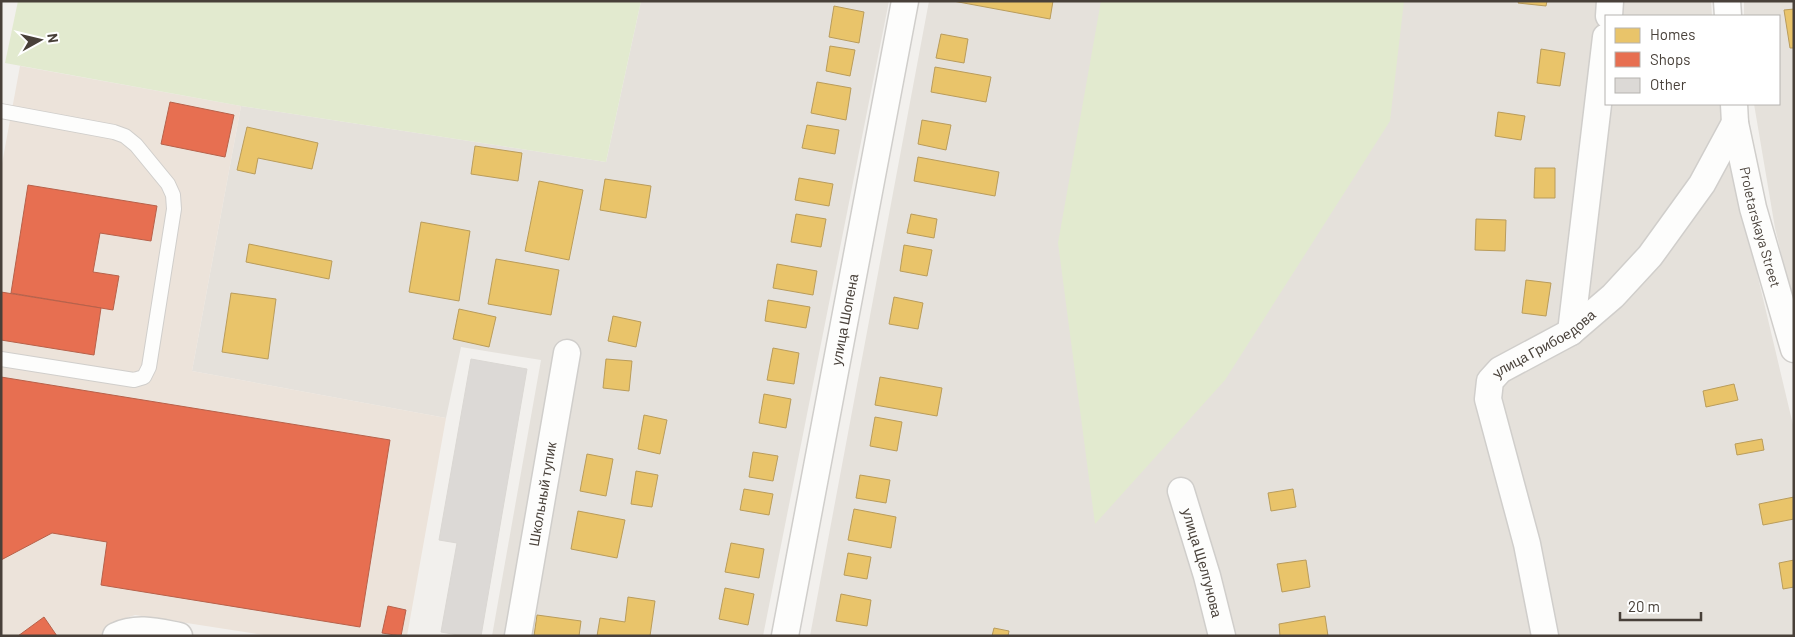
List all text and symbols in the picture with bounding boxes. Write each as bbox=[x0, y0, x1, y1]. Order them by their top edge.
north arrow bbox=[15, 15, 65, 65]
legend bbox=[1605, 15, 1780, 105]
text: Homes bbox=[1650, 25, 1695, 43]
text: N bbox=[44, 32, 62, 44]
text: Shops bbox=[1650, 50, 1690, 68]
text: Other bbox=[1650, 75, 1687, 93]
street label: Proletarskaya Street bbox=[1736, 165, 1785, 289]
street label: улица Шопена bbox=[827, 272, 861, 367]
street label: улица Грибоедова bbox=[1488, 306, 1599, 381]
street label: Школьный тупик bbox=[525, 440, 560, 548]
street label: улица Щелгунова bbox=[1179, 506, 1226, 619]
scale bar bbox=[1620, 590, 1701, 622]
text: 20 m bbox=[1628, 597, 1660, 615]

